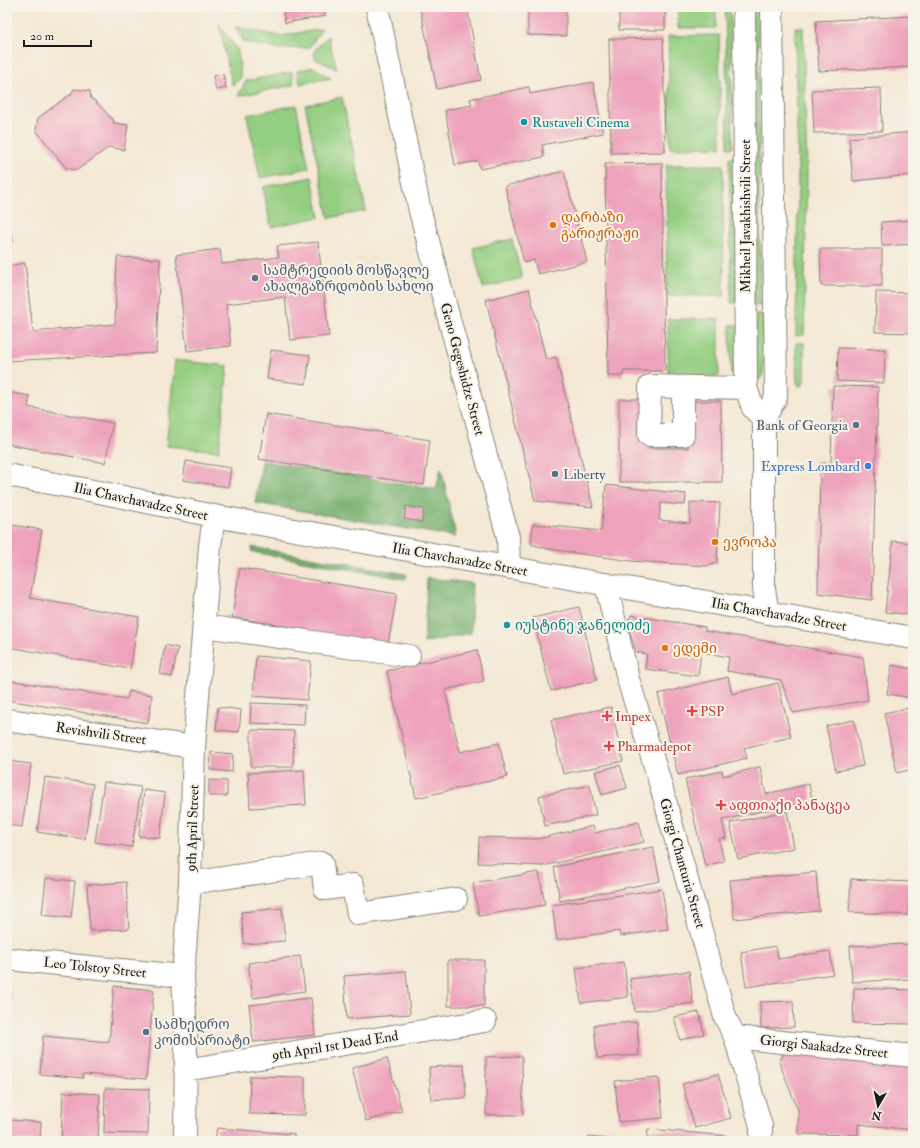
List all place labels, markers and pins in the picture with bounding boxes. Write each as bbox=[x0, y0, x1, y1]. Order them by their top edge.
place label: Rustaveli Cinema bbox=[532, 114, 630, 131]
marker: Rustaveli Cinema bbox=[519, 117, 529, 127]
place label: დარბაზი გარიჟრაჟი bbox=[561, 209, 639, 242]
marker: დარბაზი გარიჟრაჟი bbox=[548, 220, 558, 230]
place label: სამტრედიის მოსწავლე ახალგაზრდობის სახლი bbox=[263, 262, 434, 295]
marker: სამტრედიის მოსწავლე ახალგაზრდობის სახლი bbox=[250, 273, 260, 283]
place label: Bank of Georgia bbox=[756, 417, 848, 434]
marker: Bank of Georgia bbox=[851, 420, 861, 430]
place label: Express Lombard bbox=[761, 458, 860, 476]
marker: Express Lombard bbox=[863, 461, 873, 471]
place label: Liberty bbox=[563, 466, 606, 484]
marker: Liberty bbox=[550, 469, 560, 479]
place label: ევროპა bbox=[723, 534, 777, 551]
marker: ევროპა bbox=[710, 537, 720, 547]
place label: იუსტინე ჯანელიძე bbox=[515, 617, 650, 634]
marker: იუსტინე ჯანელიძე bbox=[502, 620, 512, 630]
place label: ედემი bbox=[673, 640, 717, 657]
marker: ედემი bbox=[660, 643, 670, 653]
place label: PSP bbox=[700, 703, 724, 720]
marker: PSP bbox=[687, 706, 697, 716]
place label: Impex bbox=[615, 708, 651, 726]
marker: Impex bbox=[602, 711, 612, 721]
place label: Pharmadepot bbox=[617, 738, 692, 756]
marker: Pharmadepot bbox=[604, 741, 614, 751]
place label: აფთიაქი პანაცეა bbox=[729, 797, 850, 814]
marker: აფთიაქი პანაცეა bbox=[716, 800, 726, 810]
place label: სამხედრო კომისარიატი bbox=[154, 1016, 250, 1049]
marker: სამხედრო კომისარიატი bbox=[141, 1027, 151, 1037]

